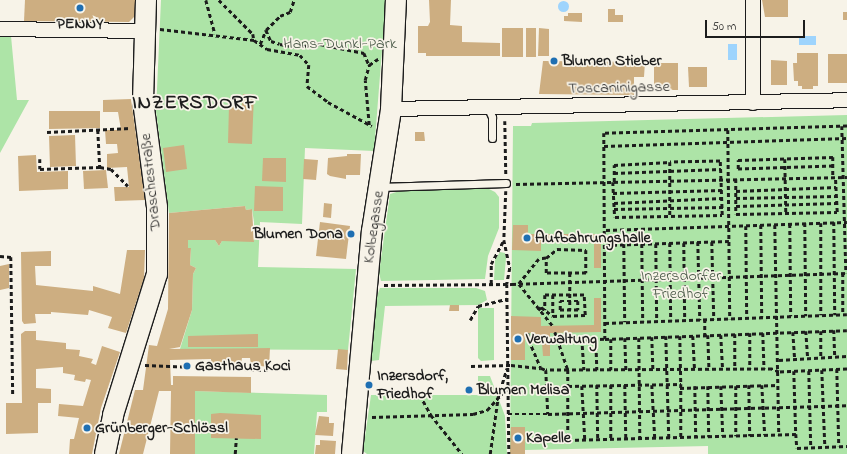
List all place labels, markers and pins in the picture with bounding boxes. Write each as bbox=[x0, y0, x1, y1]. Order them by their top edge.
marker: PENNY bbox=[75, 3, 85, 13]
place label: PENNY bbox=[57, 14, 103, 34]
place label: Blumen Stieber bbox=[562, 51, 661, 71]
marker: Blumen Stieber bbox=[549, 56, 559, 66]
place label: Blumen Dona bbox=[253, 224, 343, 244]
place label: Aufbahrungshalle bbox=[535, 228, 651, 248]
marker: Blumen Dona bbox=[346, 229, 356, 239]
marker: Aufbahrungshalle bbox=[522, 233, 532, 243]
place label: Verwaltung bbox=[526, 329, 597, 349]
marker: Verwaltung bbox=[513, 334, 523, 344]
place label: Gasthaus Koci bbox=[195, 356, 291, 376]
marker: Gasthaus Koci bbox=[182, 361, 192, 371]
place label: Inzersdorf, Friedhof bbox=[377, 366, 448, 404]
marker: Inzersdorf, Friedhof bbox=[364, 380, 374, 390]
place label: Blumen Melisa bbox=[477, 380, 569, 400]
marker: Blumen Melisa bbox=[464, 385, 474, 395]
place label: Grünberger-Schlössl bbox=[95, 418, 228, 438]
marker: Grünberger-Schlössl bbox=[82, 423, 92, 433]
place label: Kapelle bbox=[526, 428, 571, 448]
marker: Kapelle bbox=[513, 433, 523, 443]

